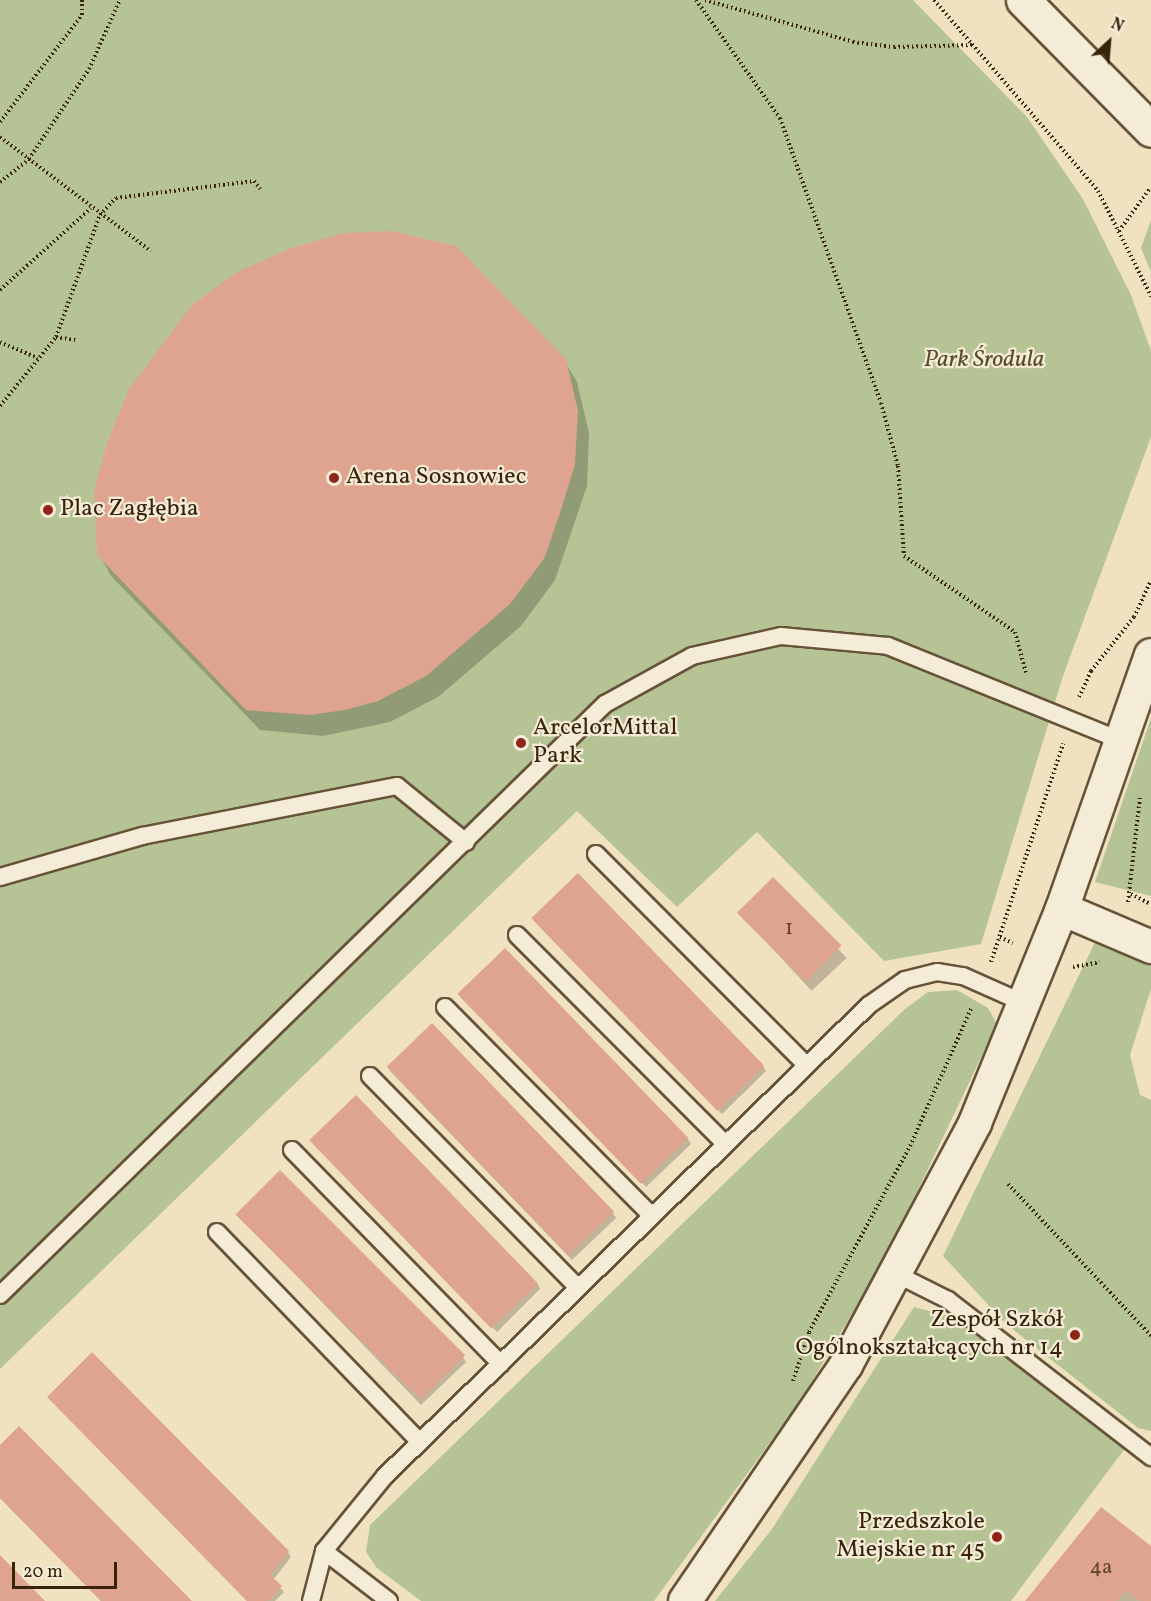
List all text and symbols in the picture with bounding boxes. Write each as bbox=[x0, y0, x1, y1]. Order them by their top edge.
north arrow bbox=[1079, 12, 1139, 72]
text: N bbox=[1107, 13, 1127, 38]
park label: Park Środula bbox=[924, 347, 1044, 375]
place label: Arena Sosnowiec bbox=[346, 464, 526, 492]
marker: Arena Sosnowiec bbox=[327, 471, 341, 485]
place label: Plac Zagłębia bbox=[60, 496, 199, 524]
marker: Plac Zagłębia bbox=[41, 503, 55, 517]
place label: ArcelorMittal Park bbox=[533, 715, 677, 771]
marker: ArcelorMittal Park bbox=[514, 736, 528, 750]
house number: 1 bbox=[785, 916, 793, 942]
place label: Zespół Szkół Ogólnokształcących nr 14 bbox=[795, 1307, 1063, 1363]
marker: Zespół Szkół Ogólnokształcących nr 14 bbox=[1068, 1328, 1082, 1342]
place label: Przedszkole Miejskie nr 45 bbox=[836, 1509, 985, 1565]
marker: Przedszkole Miejskie nr 45 bbox=[990, 1530, 1004, 1544]
scale bar bbox=[15, 1550, 120, 1588]
house number: 4a bbox=[1090, 1555, 1112, 1581]
text: 20 m bbox=[23, 1560, 63, 1585]

